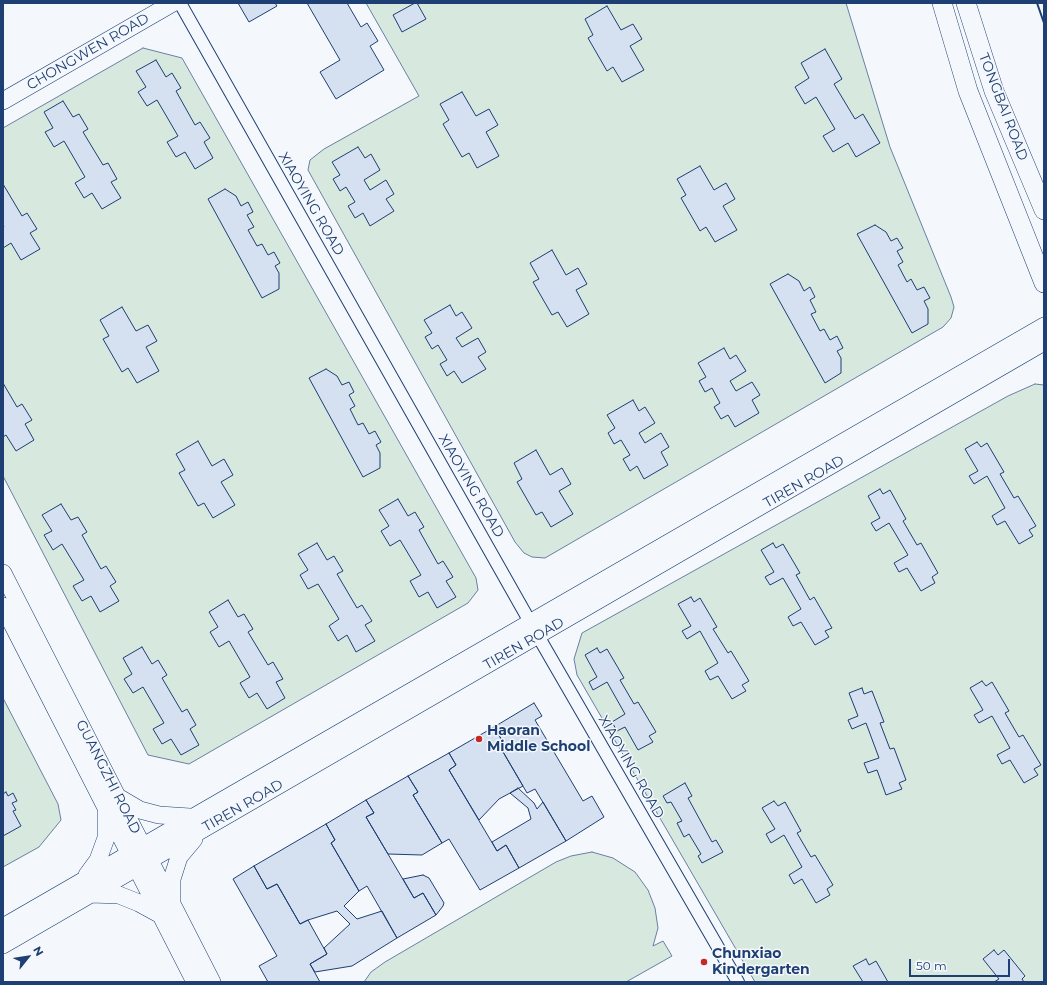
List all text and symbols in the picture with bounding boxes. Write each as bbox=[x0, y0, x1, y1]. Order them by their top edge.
street label: CHONGWEN ROAD bbox=[24, 10, 152, 94]
street label: TONGBAI ROAD bbox=[975, 51, 1031, 163]
street label: XIAOYING ROAD bbox=[275, 149, 347, 259]
street label: XIAOYING ROAD bbox=[435, 431, 507, 541]
street label: TIREN ROAD bbox=[761, 452, 847, 512]
street label: TIREN ROAD bbox=[481, 614, 567, 674]
street label: XIAOYING ROAD bbox=[595, 712, 667, 822]
street label: GUANGZHI ROAD bbox=[72, 717, 144, 837]
place label: Haoran Middle School bbox=[487, 723, 590, 756]
marker: Haoran Middle School bbox=[474, 734, 484, 744]
street label: TIREN ROAD bbox=[200, 776, 286, 836]
north arrow bbox=[8, 937, 48, 977]
text: N bbox=[30, 944, 47, 958]
place label: Chunxiao Kindergarten bbox=[712, 946, 810, 978]
scale bar bbox=[911, 951, 1012, 977]
marker: Chunxiao Kindergarten bbox=[699, 957, 709, 967]
text: 50 m bbox=[916, 958, 947, 973]

